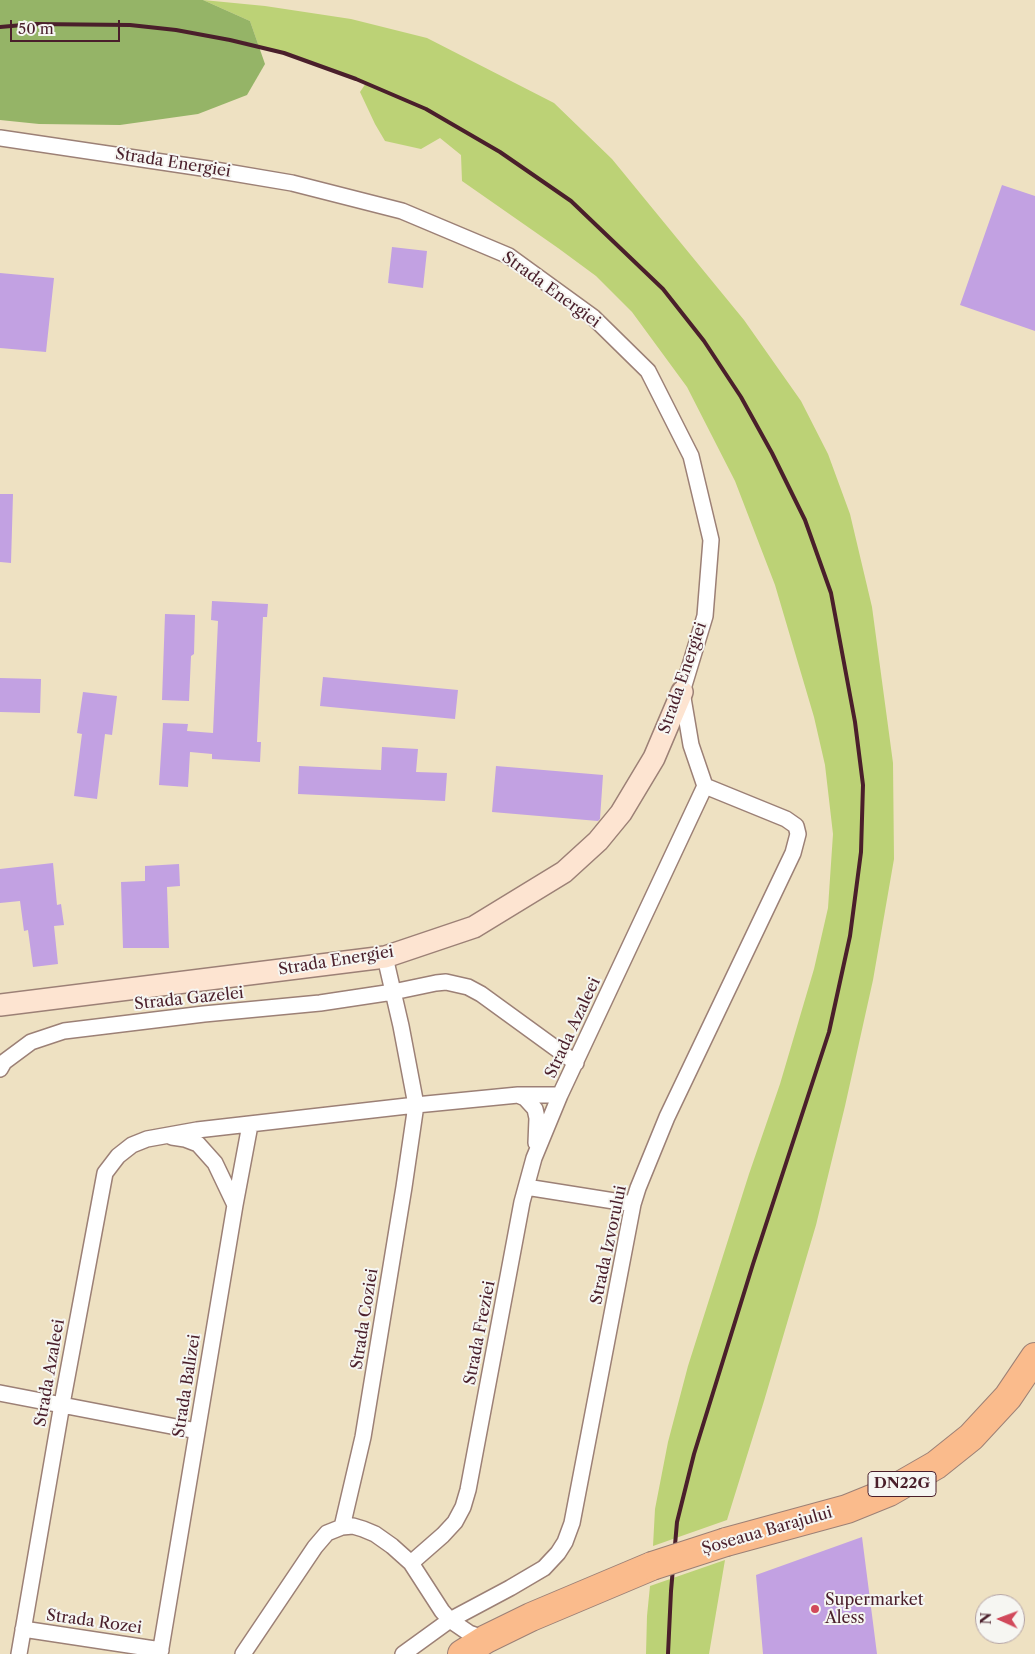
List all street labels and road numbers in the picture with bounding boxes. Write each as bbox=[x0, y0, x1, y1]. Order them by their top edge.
street label: Strada Energiei bbox=[114, 144, 232, 182]
street label: Strada Energiei bbox=[498, 248, 604, 332]
street label: Strada Energiei bbox=[655, 620, 711, 736]
street label: Strada Energiei bbox=[277, 942, 395, 980]
street label: Strada Azaleei bbox=[541, 975, 605, 1081]
street label: Strada Gazelei bbox=[133, 984, 245, 1014]
street label: Strada Izvorului bbox=[587, 1184, 631, 1306]
street label: Strada Coziei bbox=[348, 1267, 382, 1371]
street label: Strada Freziei bbox=[461, 1279, 499, 1387]
street label: Strada Azaleei bbox=[31, 1318, 69, 1428]
street label: Strada Balizei bbox=[169, 1333, 205, 1439]
road number: DN22G bbox=[868, 1472, 936, 1496]
street label: Șoseaua Barajului bbox=[700, 1503, 834, 1559]
street label: Strada Rozei bbox=[45, 1606, 143, 1638]

